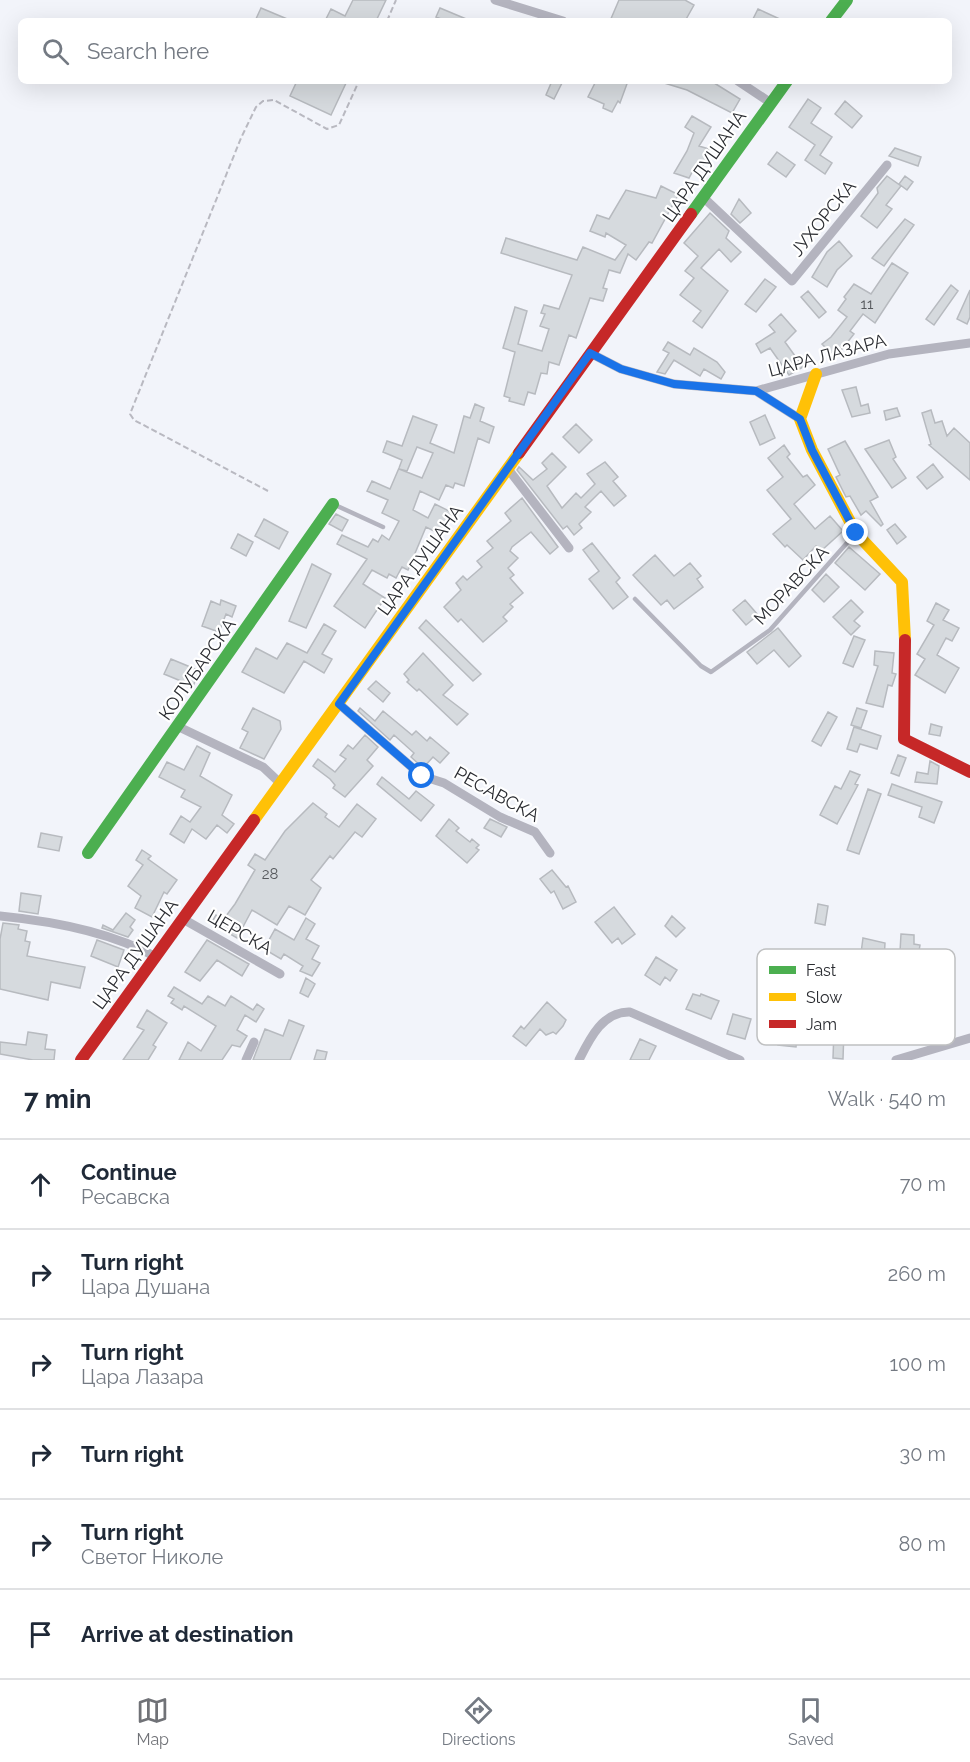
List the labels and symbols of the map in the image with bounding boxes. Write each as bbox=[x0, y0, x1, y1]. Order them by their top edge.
street label: ЦАРА ДУШАНА bbox=[658, 106, 750, 226]
street label: ЈУХОРСКА bbox=[786, 176, 860, 260]
house number: 11 bbox=[861, 295, 874, 313]
street label: ЦАРА ЛАЗАРА bbox=[766, 329, 888, 381]
street label: ЦАРА ДУШАНА bbox=[373, 501, 467, 619]
route end bbox=[842, 519, 868, 545]
street label: МОРАВСКА bbox=[749, 541, 833, 629]
street label: КОЛУБАРСКА bbox=[154, 614, 240, 724]
route start bbox=[408, 762, 434, 788]
street label: РЕСАВСКА bbox=[451, 762, 543, 826]
house number: 28 bbox=[262, 865, 278, 883]
street label: ЦАРА ДУШАНА bbox=[88, 895, 182, 1013]
street label: ЦЕРСКА bbox=[204, 905, 276, 959]
legend bbox=[757, 949, 955, 1045]
text: Fast bbox=[806, 961, 837, 980]
text: Slow bbox=[806, 988, 842, 1007]
text: Jam bbox=[806, 1015, 837, 1034]

